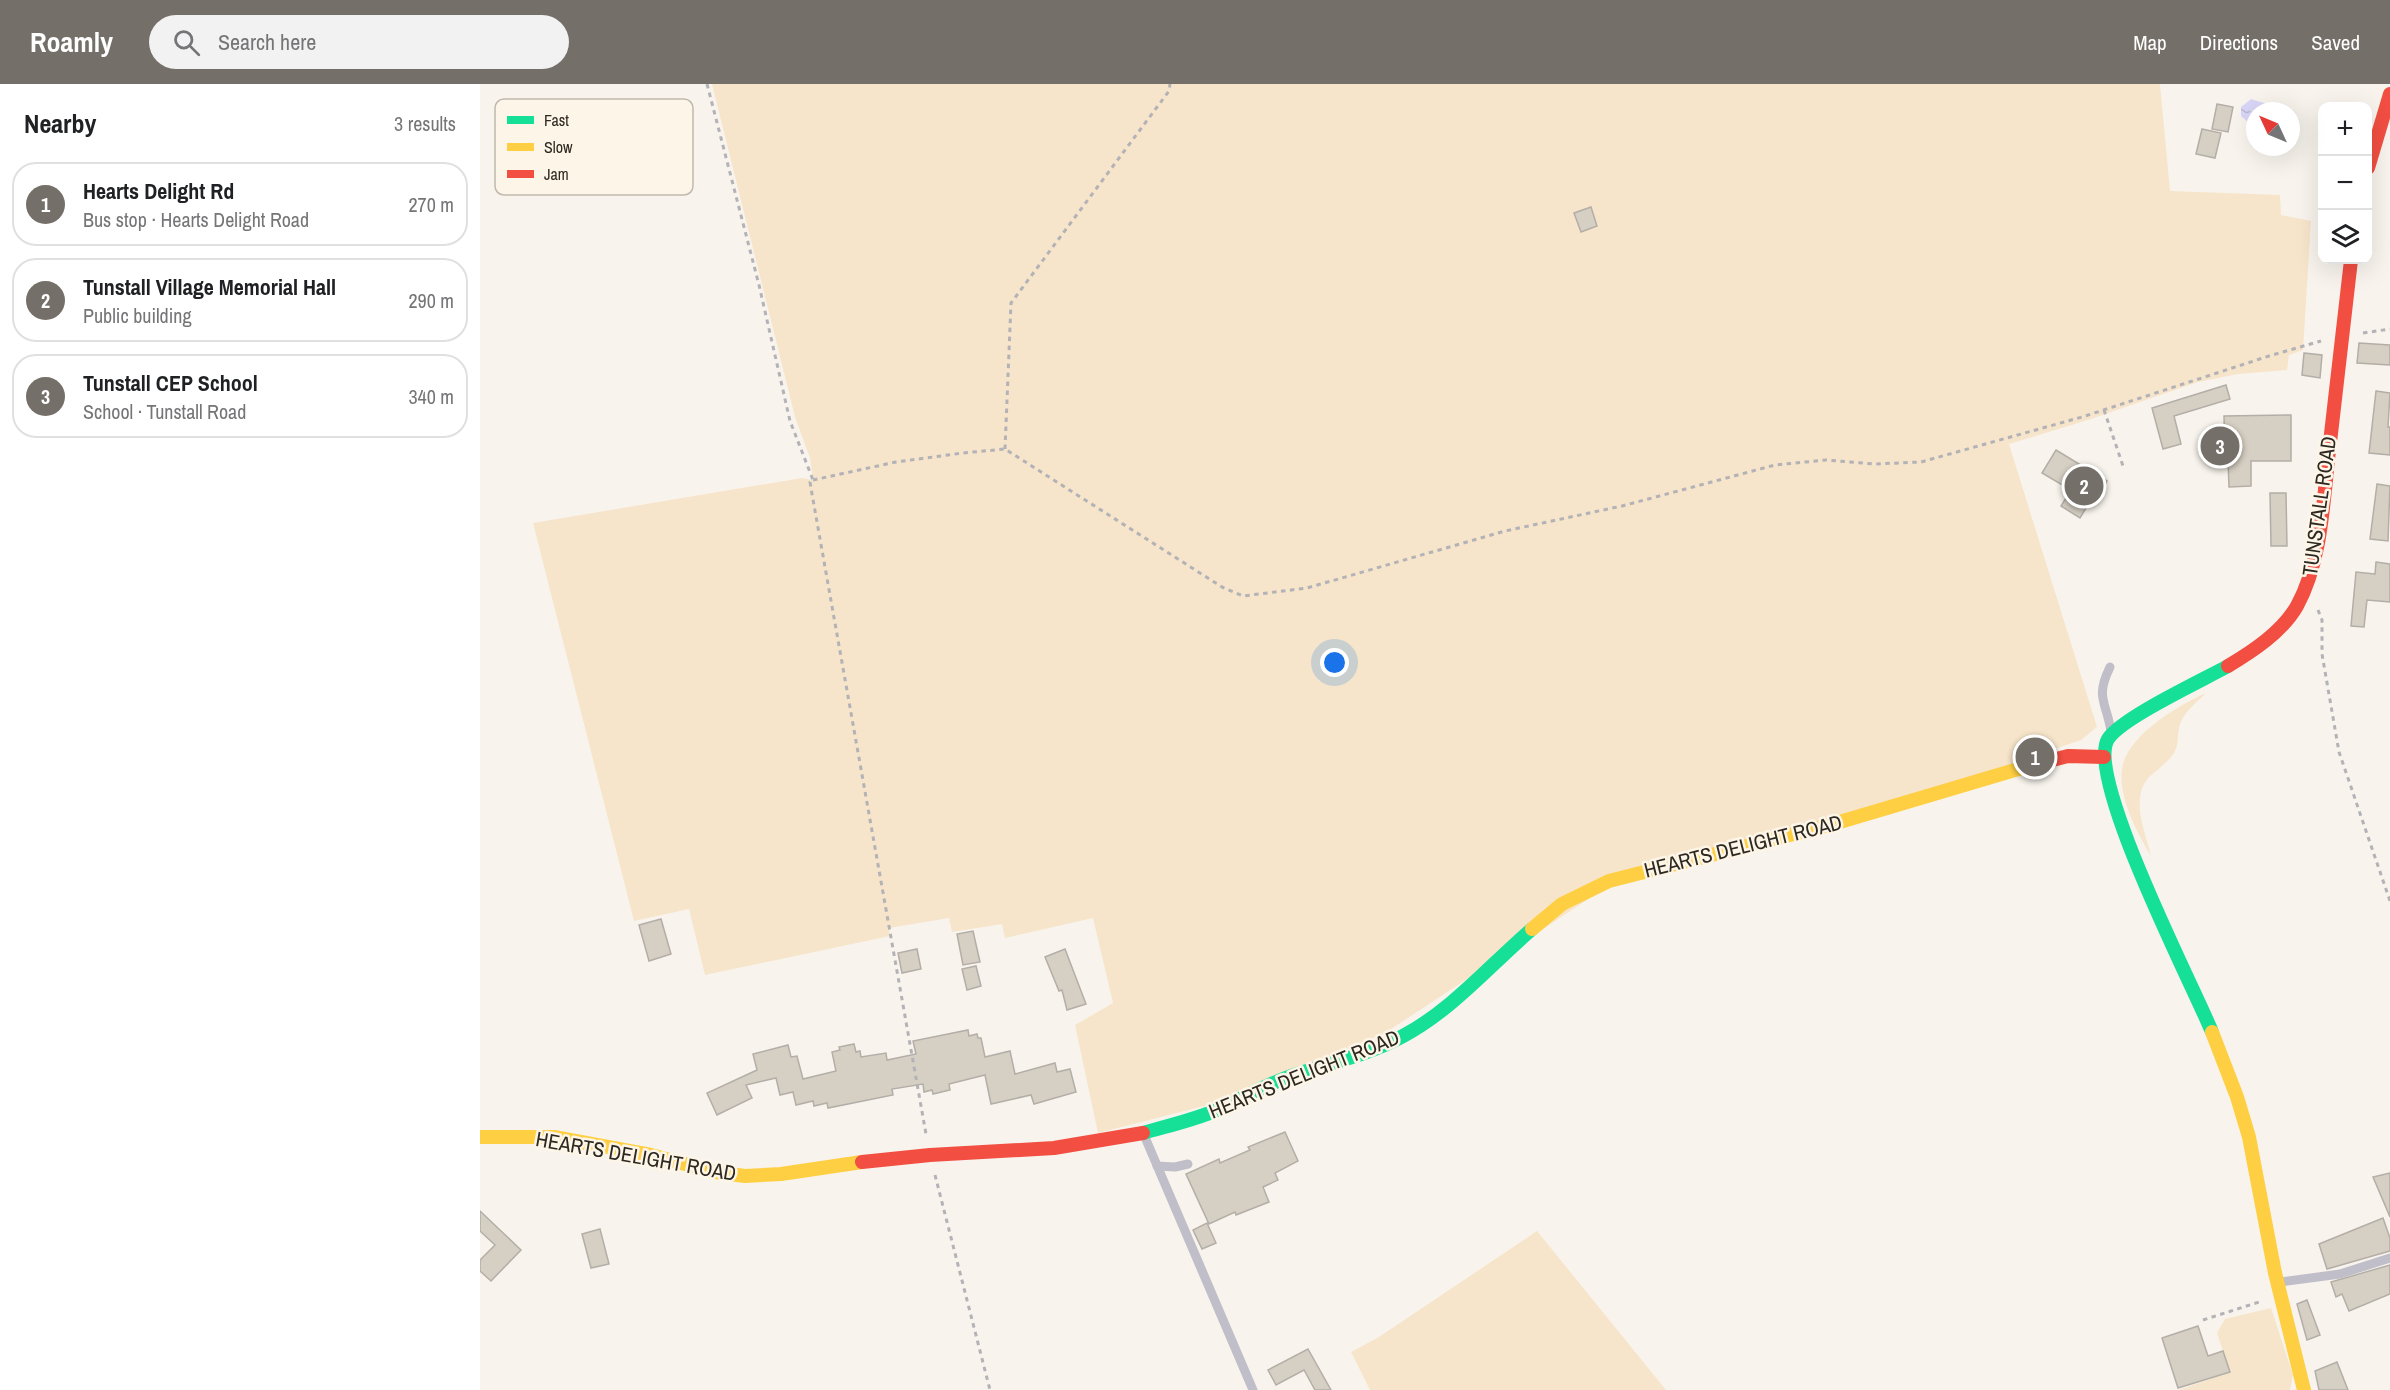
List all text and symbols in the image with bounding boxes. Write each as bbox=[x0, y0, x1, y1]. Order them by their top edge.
search box bbox=[149, 15, 569, 69]
text: Roamly bbox=[30, 23, 113, 61]
icon: search bbox=[170, 26, 203, 59]
text: Search here bbox=[218, 27, 316, 57]
text: Map bbox=[2133, 28, 2167, 57]
text: Directions bbox=[2200, 28, 2278, 57]
text: Saved bbox=[2311, 28, 2360, 57]
legend bbox=[495, 99, 693, 195]
north arrow bbox=[2246, 102, 2300, 156]
map controls bbox=[2318, 102, 2372, 264]
button: + bbox=[2318, 102, 2372, 156]
text: Nearby bbox=[24, 106, 96, 141]
text: Fast bbox=[544, 109, 569, 131]
text: 3 results bbox=[394, 110, 456, 137]
text: Slow bbox=[544, 136, 573, 158]
button: − bbox=[2318, 156, 2372, 210]
text: Jam bbox=[544, 163, 569, 185]
text: Hearts Delight Rd bbox=[83, 176, 234, 206]
text: 1 bbox=[41, 191, 50, 218]
text: 270 m bbox=[408, 191, 454, 218]
text: Bus stop · Hearts Delight Road bbox=[83, 206, 309, 233]
button: layers bbox=[2318, 210, 2372, 264]
text: Tunstall Village Memorial Hall bbox=[83, 272, 336, 302]
text: 2 bbox=[41, 287, 50, 314]
text: 290 m bbox=[408, 287, 454, 314]
text: Public building bbox=[83, 302, 192, 329]
text: Tunstall CEP School bbox=[83, 368, 258, 398]
text: 3 bbox=[41, 383, 50, 410]
text: 340 m bbox=[408, 383, 454, 410]
text: School · Tunstall Road bbox=[83, 398, 246, 425]
pin: 3 bbox=[2200, 424, 2240, 469]
street label: TUNSTALL ROAD bbox=[2295, 434, 2343, 578]
pin: 2 bbox=[2064, 464, 2104, 508]
your location bbox=[1320, 648, 1349, 677]
pin: 1 bbox=[2016, 734, 2054, 780]
street label: HEARTS DELIGHT ROAD bbox=[1641, 807, 1845, 885]
street label: HEARTS DELIGHT ROAD bbox=[1204, 1022, 1404, 1126]
street label: HEARTS DELIGHT ROAD bbox=[533, 1124, 739, 1188]

